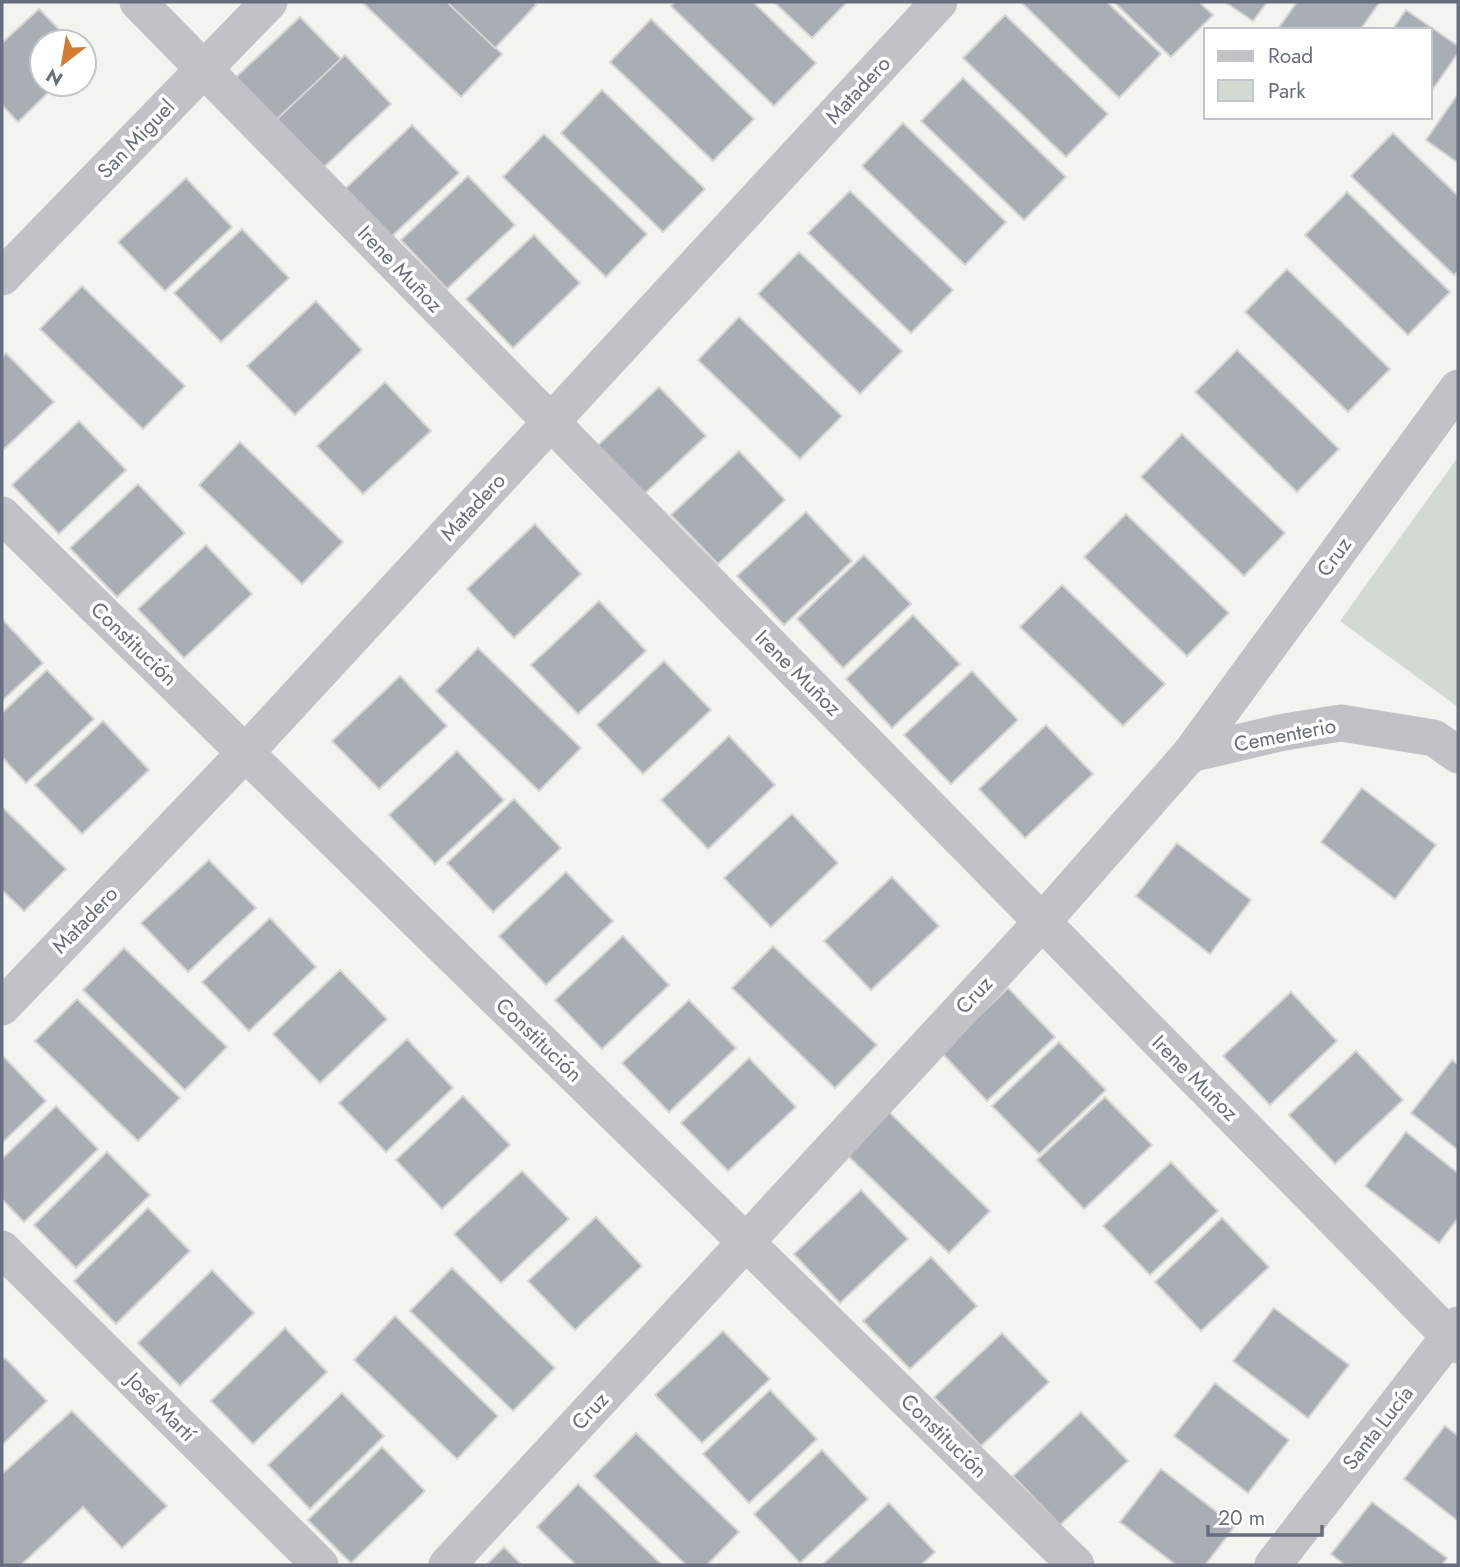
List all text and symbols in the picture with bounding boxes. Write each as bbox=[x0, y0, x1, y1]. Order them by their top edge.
north arrow bbox=[28, 28, 98, 98]
legend bbox=[1204, 28, 1432, 119]
text: Road bbox=[1268, 41, 1313, 71]
street label: Matadero bbox=[819, 49, 897, 131]
text: N bbox=[41, 62, 68, 93]
text: Park bbox=[1268, 76, 1306, 106]
street label: San Miguel bbox=[90, 93, 182, 185]
street label: Irene Muñoz bbox=[351, 219, 450, 320]
street label: Matadero bbox=[434, 466, 512, 548]
street label: Cruz bbox=[1309, 531, 1359, 583]
street label: Constitución bbox=[84, 595, 184, 693]
street label: Irene Muñoz bbox=[748, 623, 848, 723]
street label: Cementerio bbox=[1231, 710, 1339, 760]
street label: Matadero bbox=[45, 880, 125, 960]
street label: Cruz bbox=[949, 969, 1000, 1021]
street label: Constitución bbox=[489, 991, 589, 1089]
street label: Irene Muñoz bbox=[1145, 1028, 1245, 1128]
street label: José Martí bbox=[118, 1364, 203, 1449]
street label: Santa Lucía bbox=[1335, 1379, 1421, 1477]
street label: Cruz bbox=[565, 1385, 616, 1437]
street label: Constitución bbox=[894, 1387, 994, 1485]
scale bar bbox=[1208, 1494, 1322, 1538]
text: 20 m bbox=[1218, 1503, 1265, 1533]

